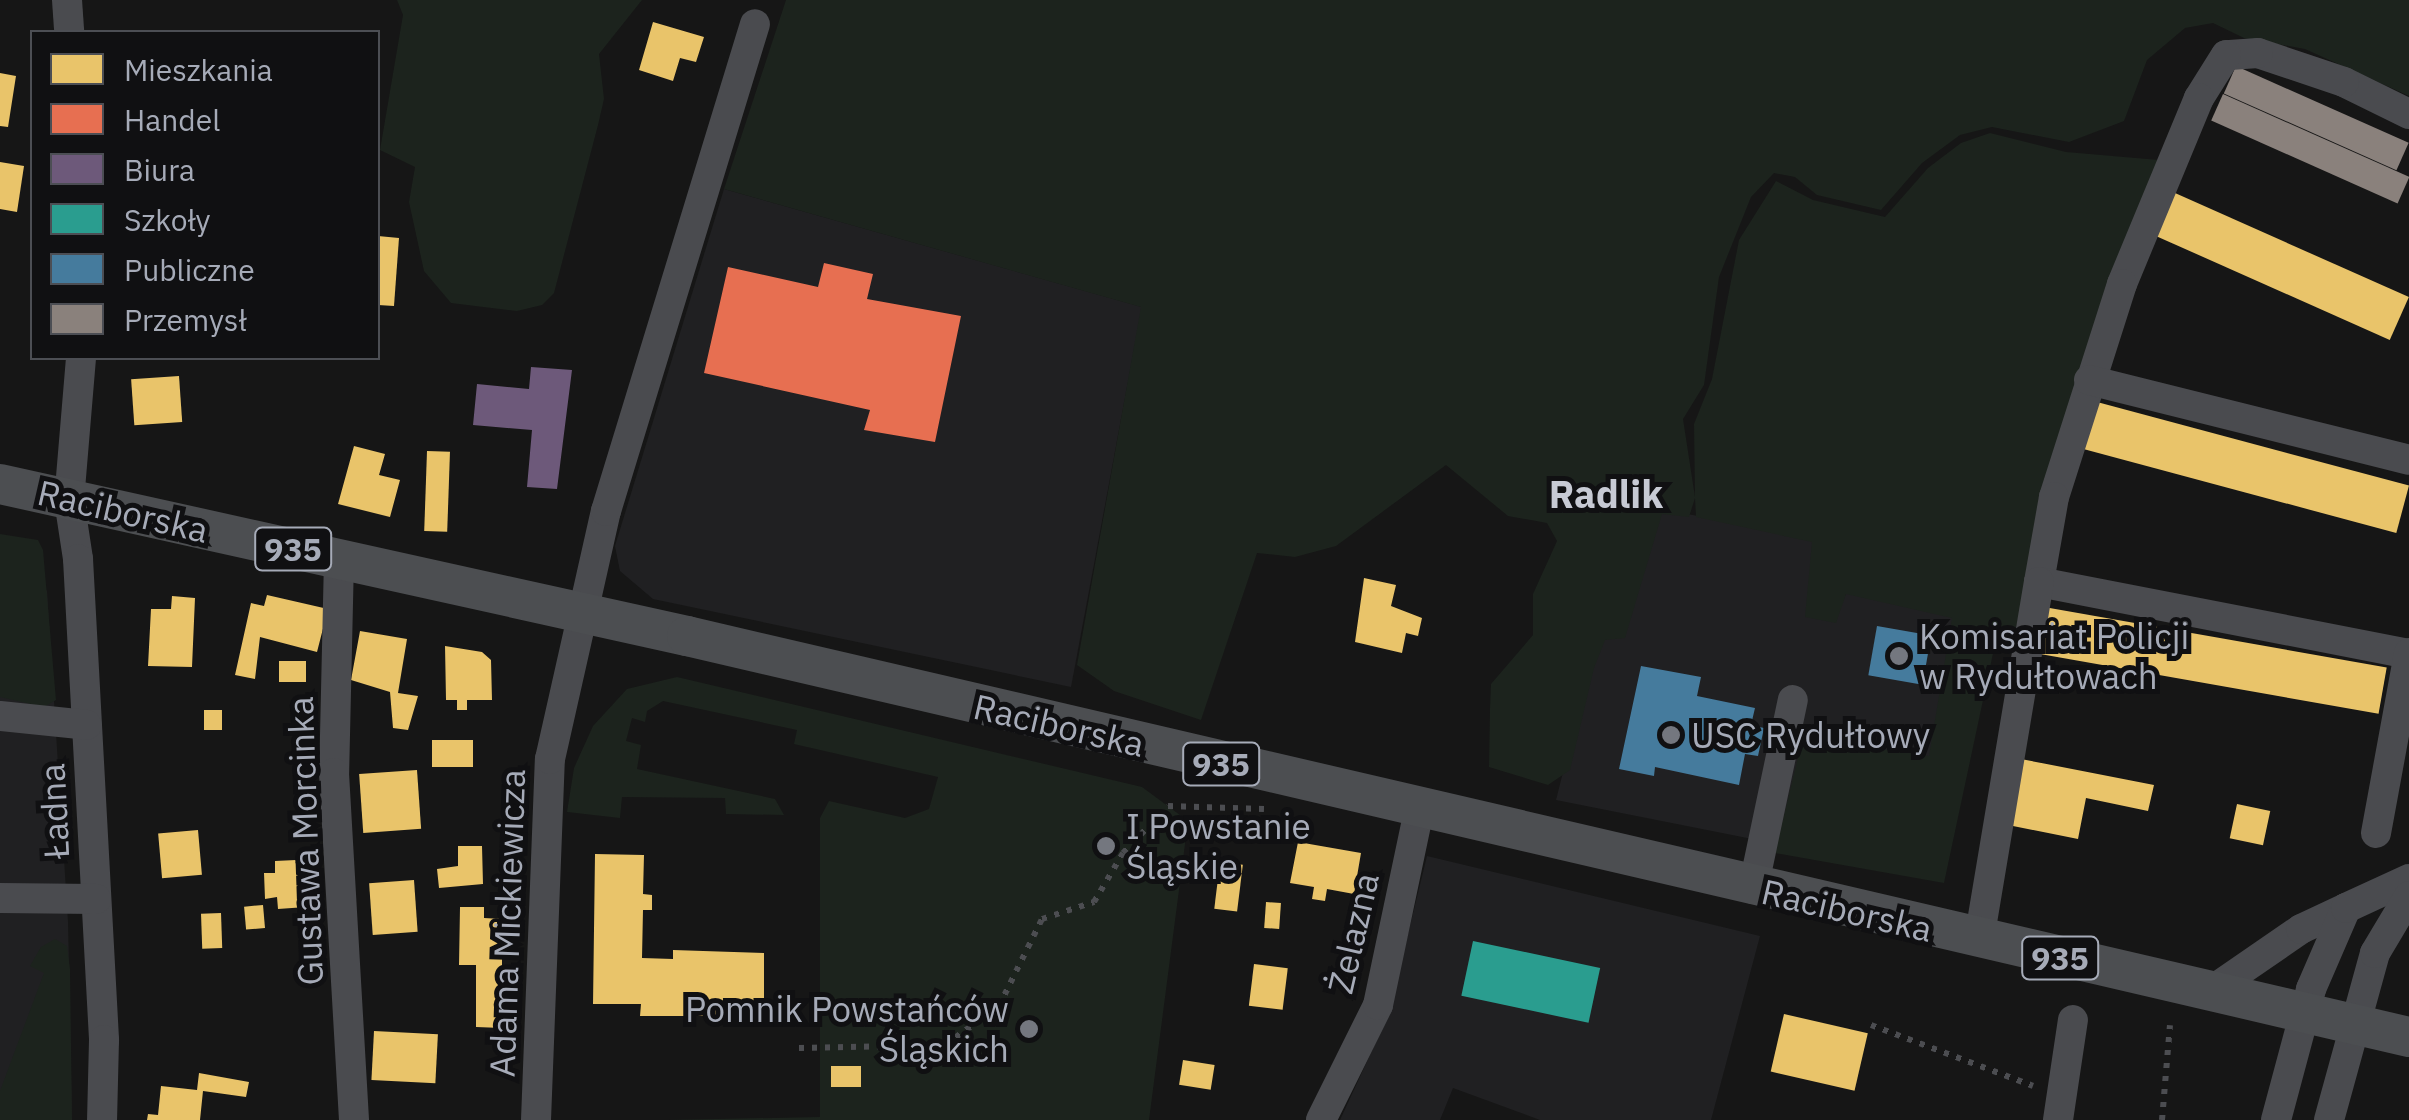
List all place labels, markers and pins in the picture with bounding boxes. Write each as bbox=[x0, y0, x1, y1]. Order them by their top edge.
place label: Komisariat Policji w Rydułtowach bbox=[1919, 615, 2189, 697]
marker: Komisariat Policji w Rydułtowach bbox=[1888, 645, 1910, 667]
place label: USC Rydułtowy bbox=[1691, 714, 1930, 756]
marker: USC Rydułtowy bbox=[1660, 724, 1682, 746]
place label: I Powstanie Śląskie bbox=[1126, 805, 1311, 887]
marker: I Powstanie Śląskie bbox=[1095, 835, 1117, 857]
place label: Pomnik Powstańców Śląskich bbox=[685, 988, 1009, 1070]
marker: Pomnik Powstańców Śląskich bbox=[1018, 1018, 1040, 1040]

